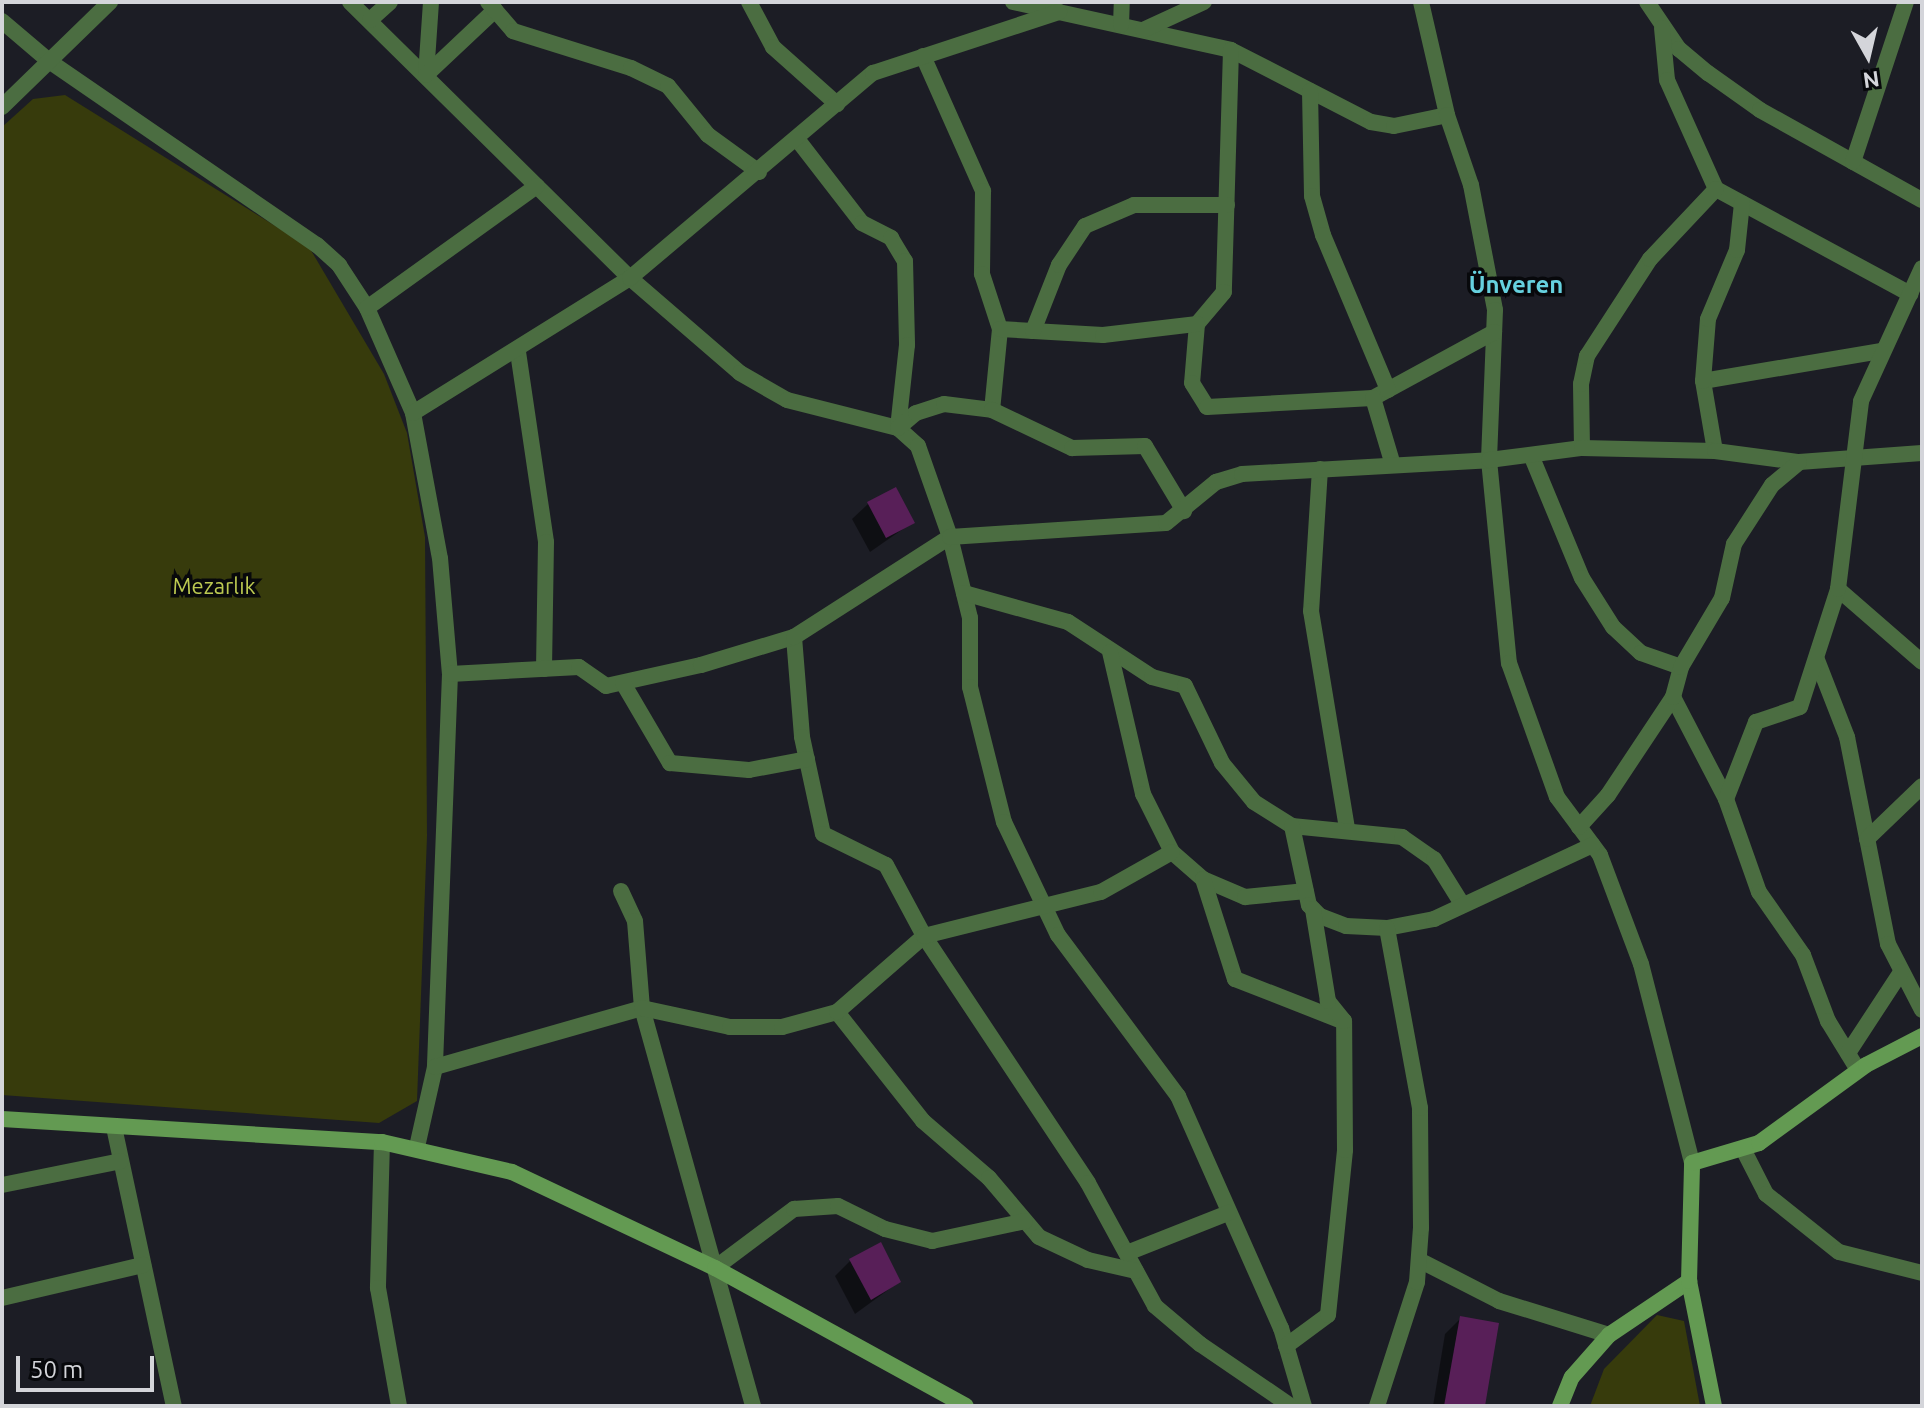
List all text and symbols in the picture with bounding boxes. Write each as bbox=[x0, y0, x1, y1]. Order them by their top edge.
north arrow bbox=[1828, 16, 1908, 96]
text: N bbox=[1862, 67, 1881, 94]
district label: Ünveren bbox=[1469, 271, 1563, 299]
park label: Mezarlık bbox=[172, 573, 256, 599]
scale bar bbox=[20, 1340, 158, 1390]
text: 50 m bbox=[30, 1356, 83, 1383]

